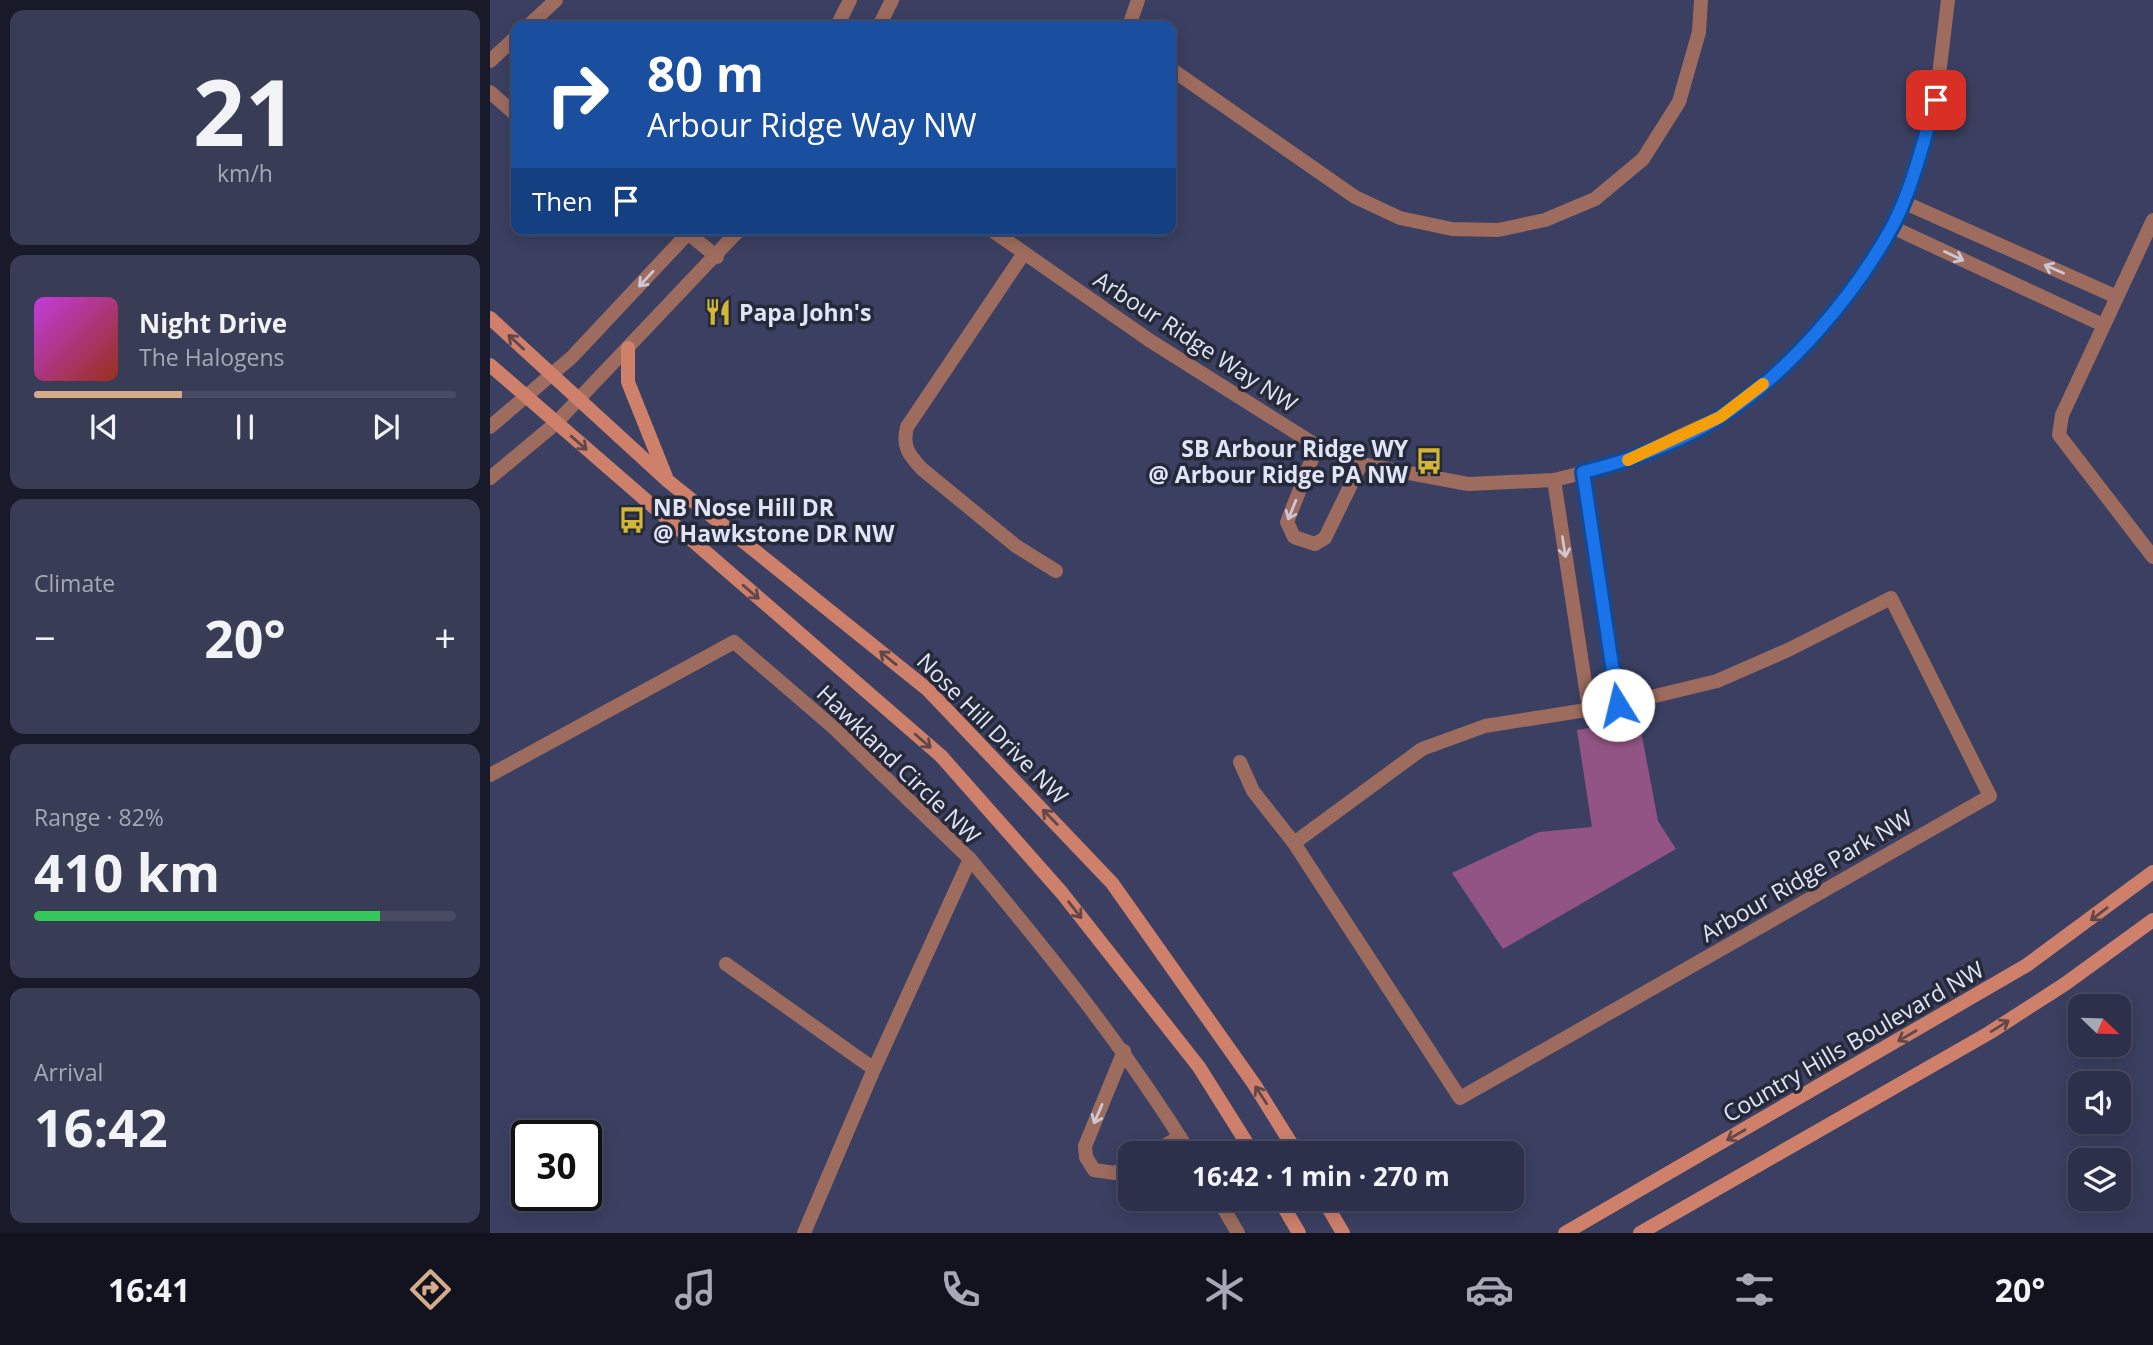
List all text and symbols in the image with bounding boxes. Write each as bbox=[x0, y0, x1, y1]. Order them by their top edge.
text: 80 m bbox=[647, 40, 764, 106]
text: 21 bbox=[193, 49, 297, 173]
icon: right bbox=[532, 49, 623, 140]
pin bbox=[1906, 70, 1966, 130]
icon: arrive bbox=[1917, 81, 1955, 119]
text: Arbour Ridge Way NW bbox=[647, 103, 977, 146]
text: km/h bbox=[217, 157, 273, 189]
icon: arrive bbox=[607, 182, 645, 220]
text: Then bbox=[532, 183, 593, 219]
one-way arrow bbox=[1943, 249, 1964, 263]
one-way arrow bbox=[2044, 262, 2065, 275]
street label: Arbour Ridge Way NW bbox=[1088, 263, 1304, 419]
one-way arrow bbox=[637, 270, 654, 287]
place label: Papa John's bbox=[739, 296, 871, 328]
restaurant icon: Papa John's bbox=[703, 297, 733, 327]
text: Night Drive bbox=[139, 305, 287, 341]
one-way arrow bbox=[508, 334, 525, 351]
text: The Halogens bbox=[139, 341, 285, 373]
icon: previous bbox=[85, 408, 123, 446]
icon: pause bbox=[226, 408, 264, 446]
icon: next bbox=[367, 408, 405, 446]
place label: SB Arbour Ridge WY @ Arbour Ridge PA NW bbox=[1148, 432, 1409, 490]
one-way arrow bbox=[569, 435, 587, 451]
bus stop icon: SB Arbour Ridge WY @ Arbour Ridge PA NW bbox=[1414, 446, 1444, 476]
place label: NB Nose Hill DR @ Hawkstone DR NW bbox=[653, 491, 895, 549]
one-way arrow bbox=[1284, 498, 1297, 520]
bus stop icon: NB Nose Hill DR @ Hawkstone DR NW bbox=[617, 505, 647, 535]
one-way arrow bbox=[1558, 536, 1571, 558]
text: Climate bbox=[34, 567, 115, 599]
one-way arrow bbox=[742, 584, 760, 600]
text: 20° bbox=[204, 602, 286, 673]
text: − bbox=[34, 611, 56, 663]
text: + bbox=[434, 611, 456, 663]
street label: Nose Hill Drive NW bbox=[910, 645, 1076, 811]
one-way arrow bbox=[880, 650, 898, 665]
position arrow bbox=[1581, 668, 1655, 742]
street label: Hawkland Circle NW bbox=[810, 677, 988, 851]
one-way arrow bbox=[914, 733, 932, 749]
text: Range · 82% bbox=[34, 801, 164, 833]
street label: Arbour Ridge Park NW bbox=[1694, 801, 1918, 949]
one-way arrow bbox=[1041, 809, 1058, 826]
text: 410 km bbox=[34, 836, 220, 907]
one-way arrow bbox=[1067, 900, 1083, 918]
one-way arrow bbox=[2091, 907, 2109, 922]
street label: Country Hills Boulevard NW bbox=[1717, 953, 1989, 1129]
north arrow bbox=[2068, 994, 2132, 1057]
map controls bbox=[2068, 994, 2131, 1211]
one-way arrow bbox=[1989, 1019, 2009, 1033]
one-way arrow bbox=[1898, 1029, 1918, 1043]
text: Arrival bbox=[34, 1056, 103, 1088]
button: sound bbox=[2068, 1071, 2131, 1134]
one-way arrow bbox=[1254, 1086, 1269, 1105]
text: 16:42 bbox=[34, 1091, 168, 1162]
one-way arrow bbox=[1091, 1103, 1104, 1125]
speed limit sign: 30 bbox=[511, 1120, 602, 1211]
one-way arrow bbox=[1726, 1128, 1746, 1142]
button: layers bbox=[2068, 1148, 2131, 1211]
text: 16:42 · 1 min · 270 m bbox=[1192, 1158, 1450, 1194]
icon: directions bbox=[406, 1265, 455, 1314]
icon: music bbox=[671, 1265, 720, 1314]
icon: phone bbox=[936, 1265, 985, 1314]
icon: climate bbox=[1200, 1265, 1249, 1314]
icon: car bbox=[1465, 1265, 1514, 1314]
icon: filters bbox=[1730, 1265, 1779, 1314]
text: 16:41 bbox=[108, 1268, 190, 1311]
text: 20° bbox=[1995, 1268, 2045, 1311]

